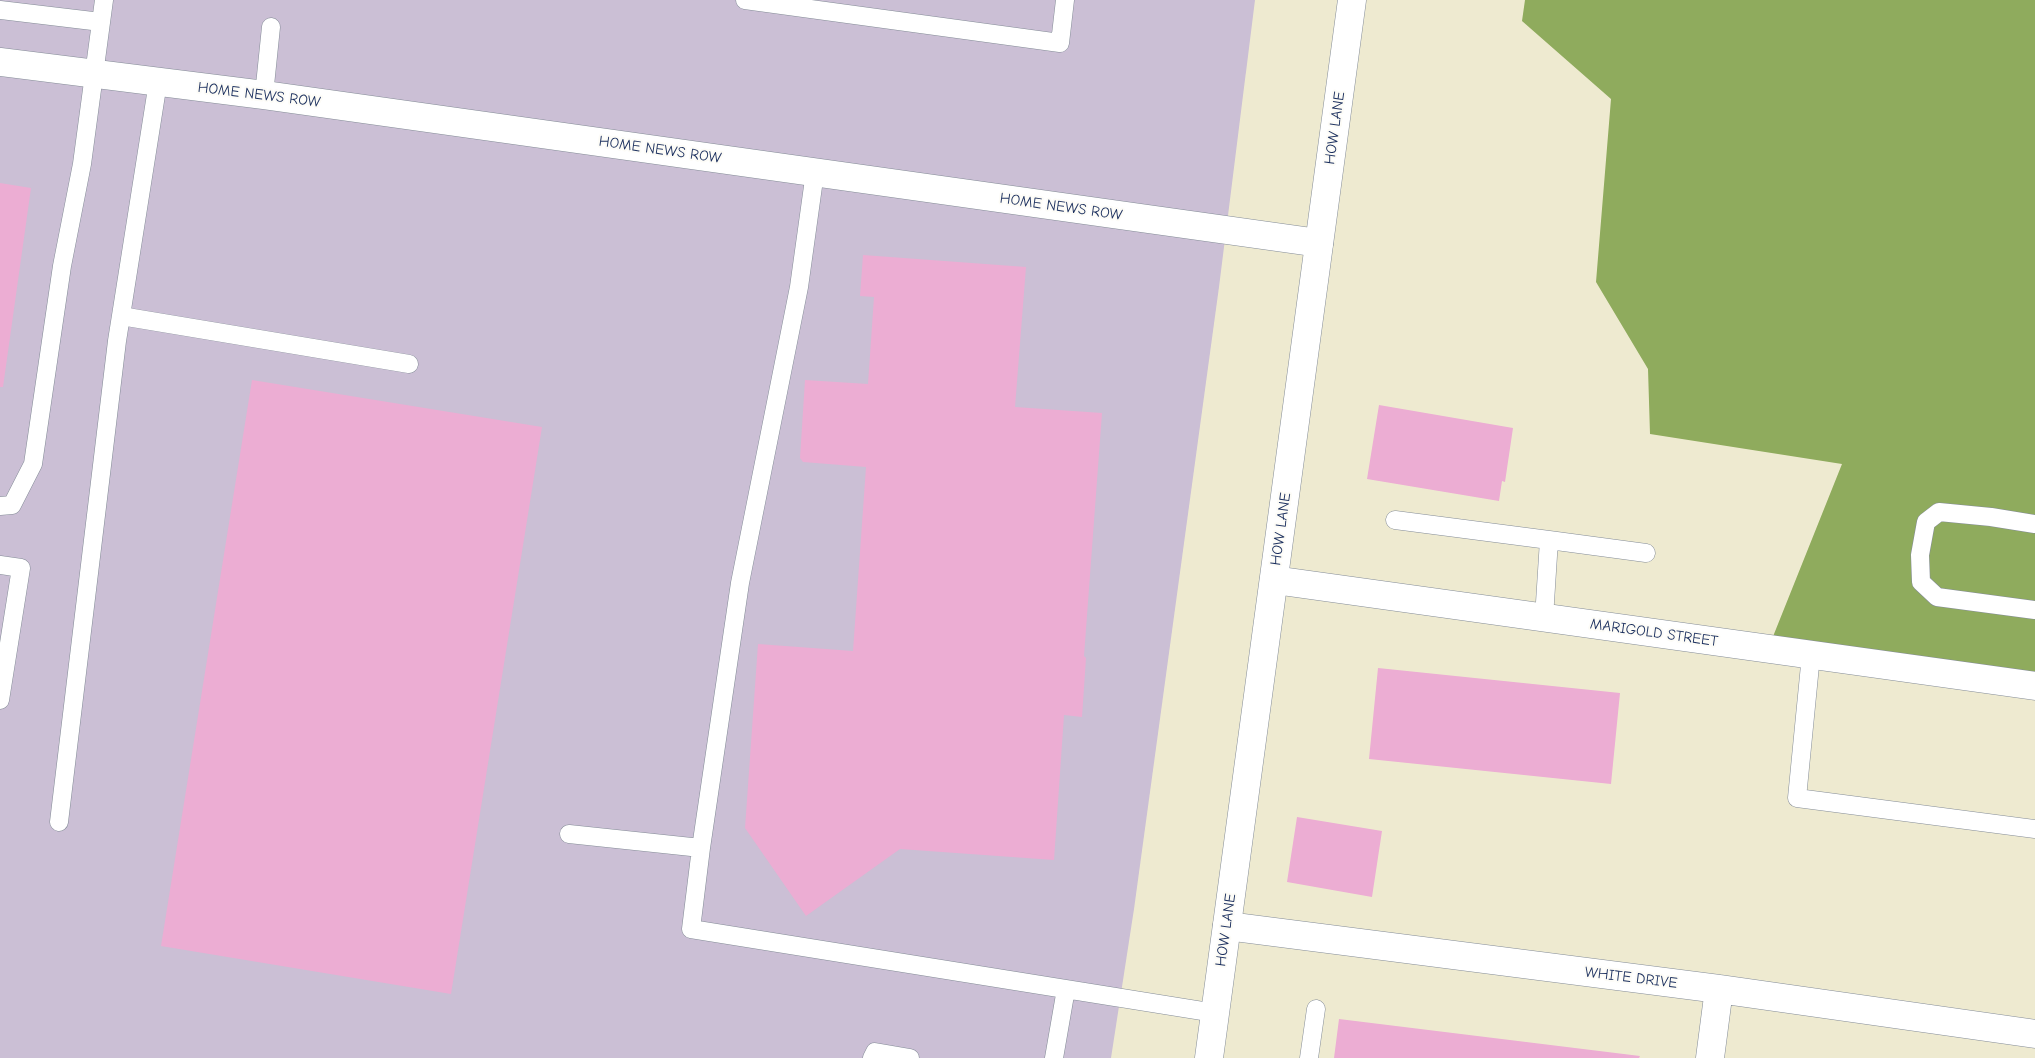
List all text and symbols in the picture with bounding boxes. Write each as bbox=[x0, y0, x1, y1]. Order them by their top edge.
street label: HOME NEWS ROW bbox=[197, 79, 321, 111]
street label: HOW LANE bbox=[1321, 90, 1349, 166]
street label: HOME NEWS ROW bbox=[598, 132, 722, 168]
street label: HOME NEWS ROW bbox=[999, 189, 1123, 225]
street label: HOW LANE bbox=[1267, 491, 1295, 567]
street label: MARIGOLD STREET bbox=[1589, 615, 1719, 651]
street label: HOW LANE bbox=[1212, 892, 1240, 968]
street label: WHITE DRIVE bbox=[1584, 963, 1678, 993]

